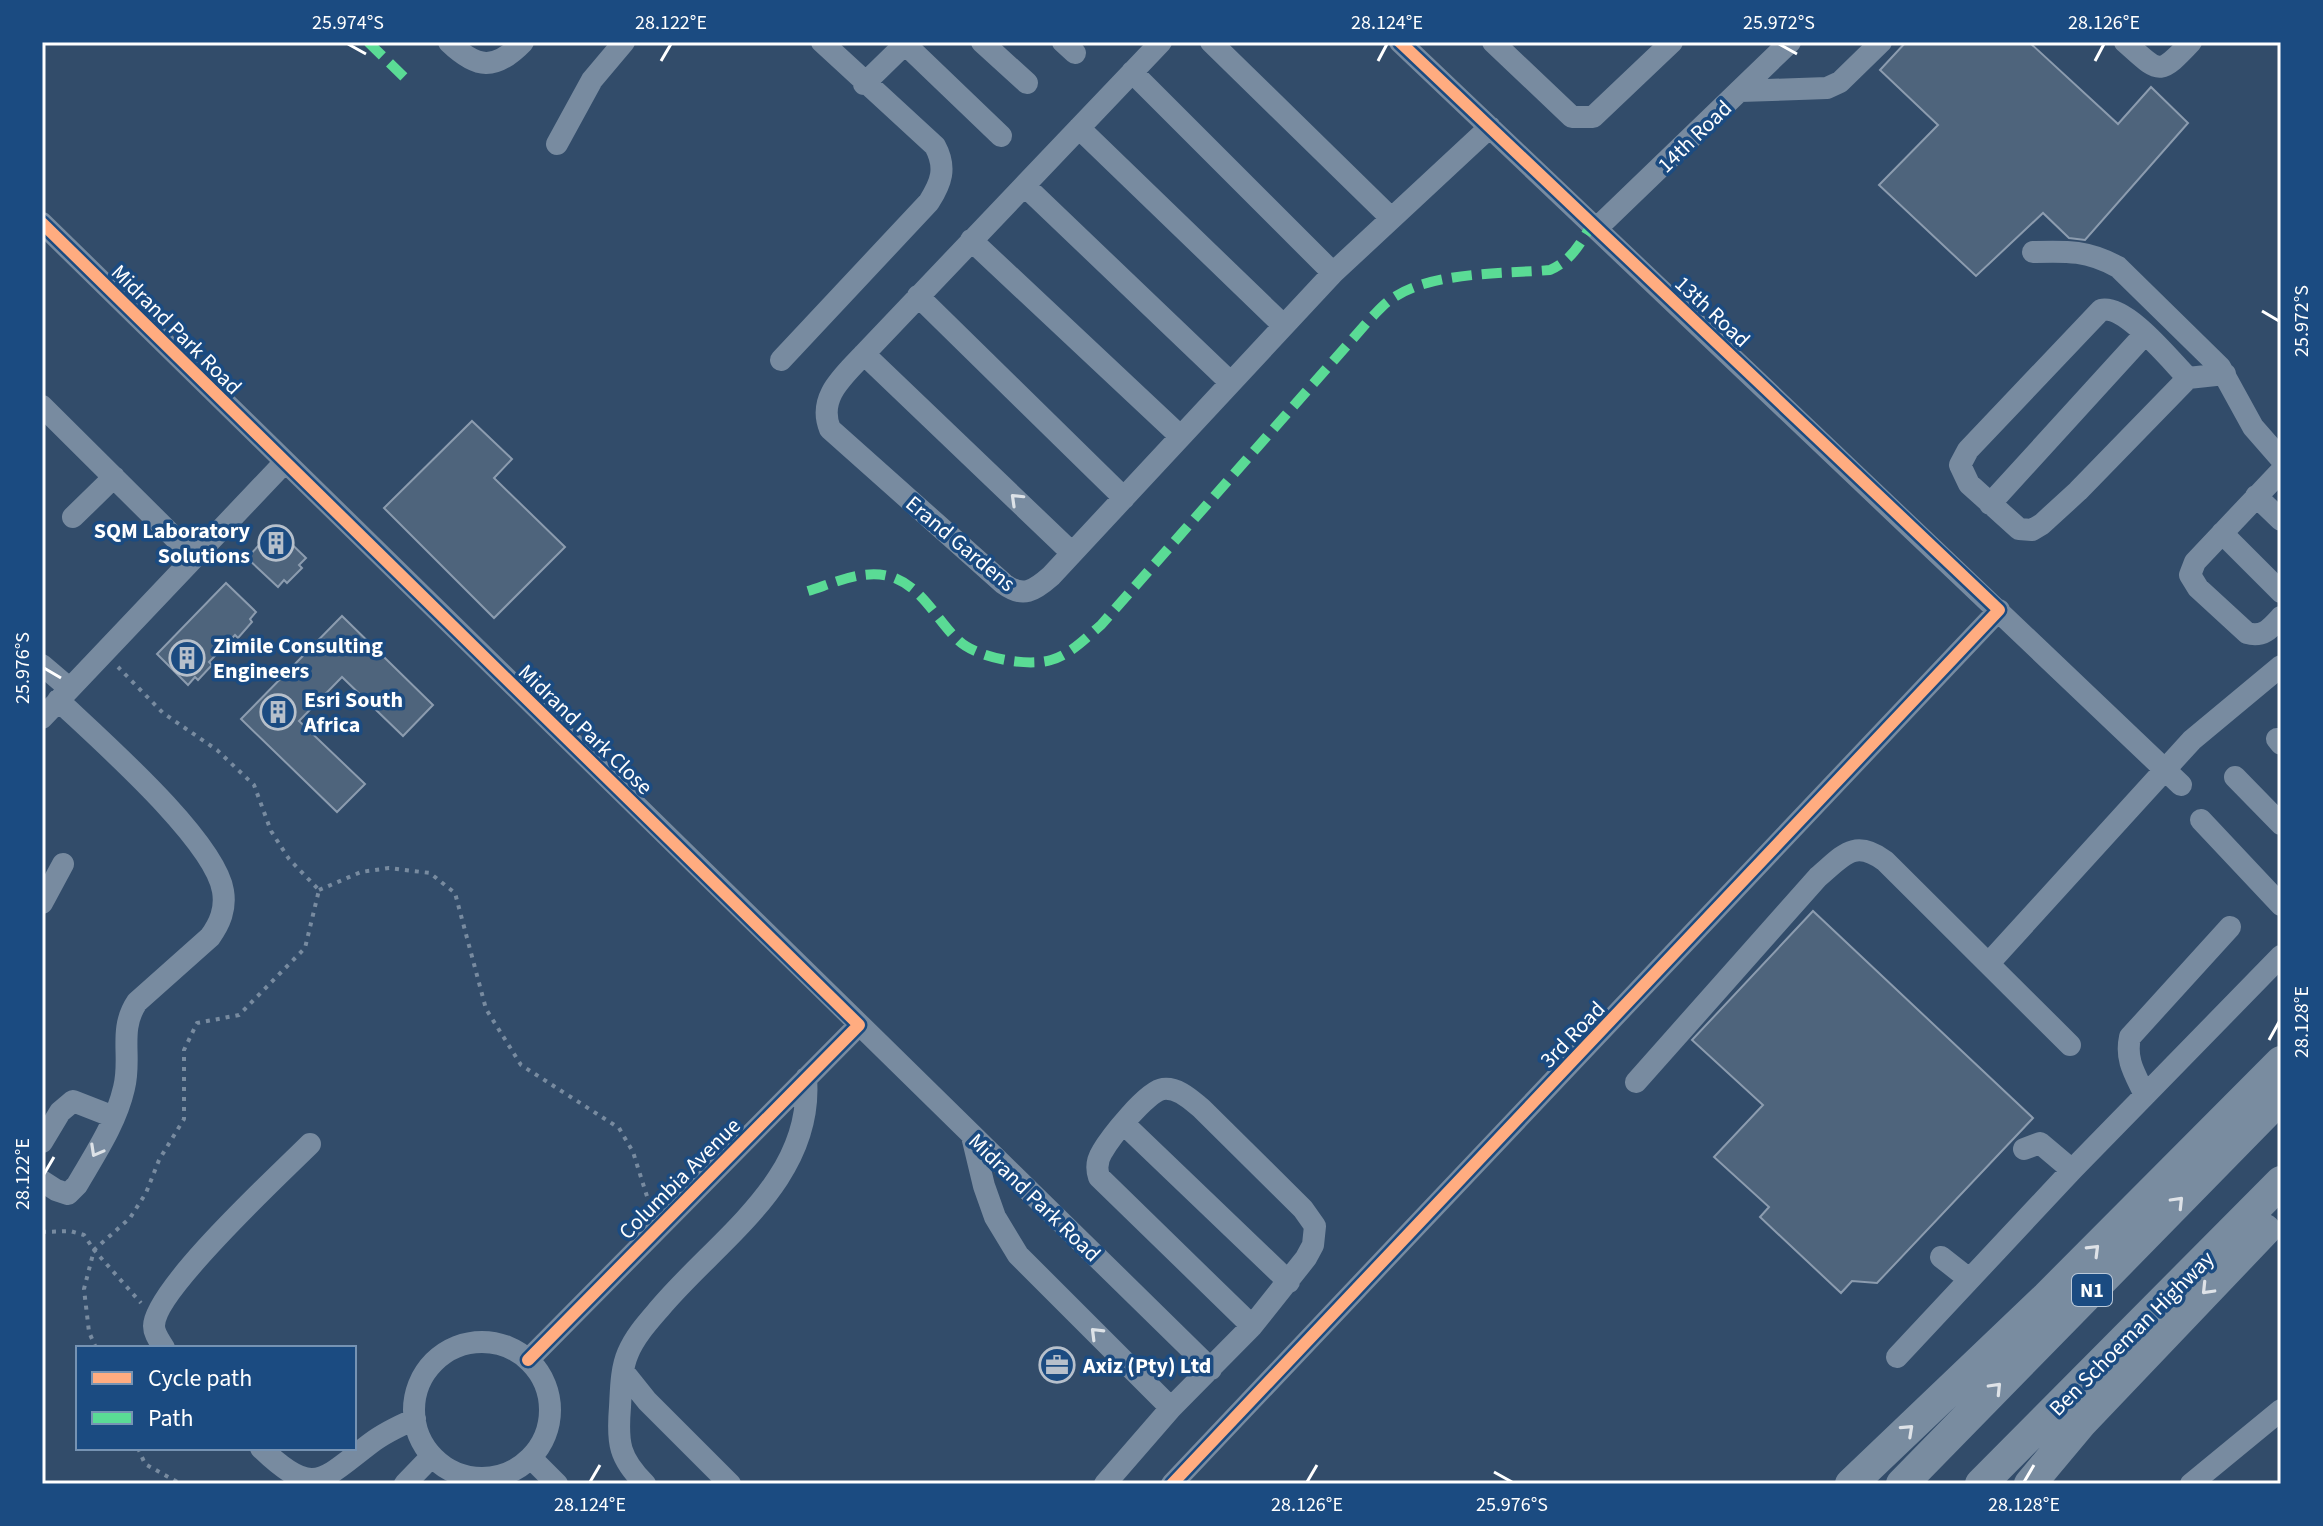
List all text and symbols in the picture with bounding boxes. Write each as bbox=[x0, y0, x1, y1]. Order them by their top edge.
text: 25.974°S bbox=[312, 9, 384, 37]
text: 28.122°E bbox=[635, 9, 707, 37]
text: 28.124°E bbox=[1351, 9, 1423, 37]
text: 25.972°S bbox=[1743, 9, 1815, 37]
text: 28.126°E bbox=[2068, 9, 2140, 37]
street label: 14th Road bbox=[1650, 93, 1739, 180]
street label: Midrand Park Road bbox=[104, 257, 249, 402]
street label: 13th Road bbox=[1667, 268, 1757, 355]
text: 25.972°S bbox=[2288, 285, 2316, 357]
street label: Erand Gardens bbox=[898, 488, 1022, 599]
one-way arrow bbox=[1010, 494, 1025, 508]
place label: SQM Laboratory Solutions bbox=[94, 515, 251, 572]
building icon: SQM Laboratory Solutions bbox=[257, 524, 295, 562]
place label: Zimile Consulting Engineers bbox=[213, 630, 383, 687]
text: 25.976°S bbox=[9, 632, 37, 704]
building icon: Zimile Consulting Engineers bbox=[168, 639, 206, 677]
street label: Midrand Park Close bbox=[511, 657, 660, 802]
place label: Esri South Africa bbox=[303, 684, 403, 741]
building icon: Esri South Africa bbox=[259, 693, 297, 731]
text: 28.128°E bbox=[2288, 986, 2316, 1058]
street label: 3rd Road bbox=[1533, 994, 1613, 1075]
street label: Columbia Avenue bbox=[611, 1110, 748, 1247]
street label: Midrand Park Road bbox=[961, 1126, 1108, 1269]
text: 28.122°E bbox=[9, 1138, 37, 1210]
one-way arrow bbox=[90, 1142, 106, 1157]
one-way arrow bbox=[2169, 1197, 2183, 1211]
street label: Ben Schoeman Highway bbox=[2042, 1243, 2222, 1424]
one-way arrow bbox=[2085, 1244, 2100, 1259]
road number: N1 bbox=[2072, 1274, 2112, 1306]
one-way arrow bbox=[2203, 1280, 2217, 1295]
one-way arrow bbox=[1091, 1328, 1106, 1342]
legend bbox=[76, 1346, 356, 1450]
office icon: Axiz (Pty) Ltd bbox=[1038, 1346, 1076, 1384]
place label: Axiz (Pty) Ltd bbox=[1082, 1350, 1211, 1382]
text: Cycle path bbox=[148, 1361, 252, 1396]
one-way arrow bbox=[1987, 1383, 2001, 1397]
text: Path bbox=[148, 1401, 194, 1436]
one-way arrow bbox=[1899, 1425, 1913, 1440]
text: 28.124°E bbox=[554, 1491, 626, 1519]
text: 28.126°E bbox=[1271, 1491, 1343, 1519]
text: 25.976°S bbox=[1476, 1491, 1548, 1519]
text: 28.128°E bbox=[1988, 1491, 2060, 1519]

